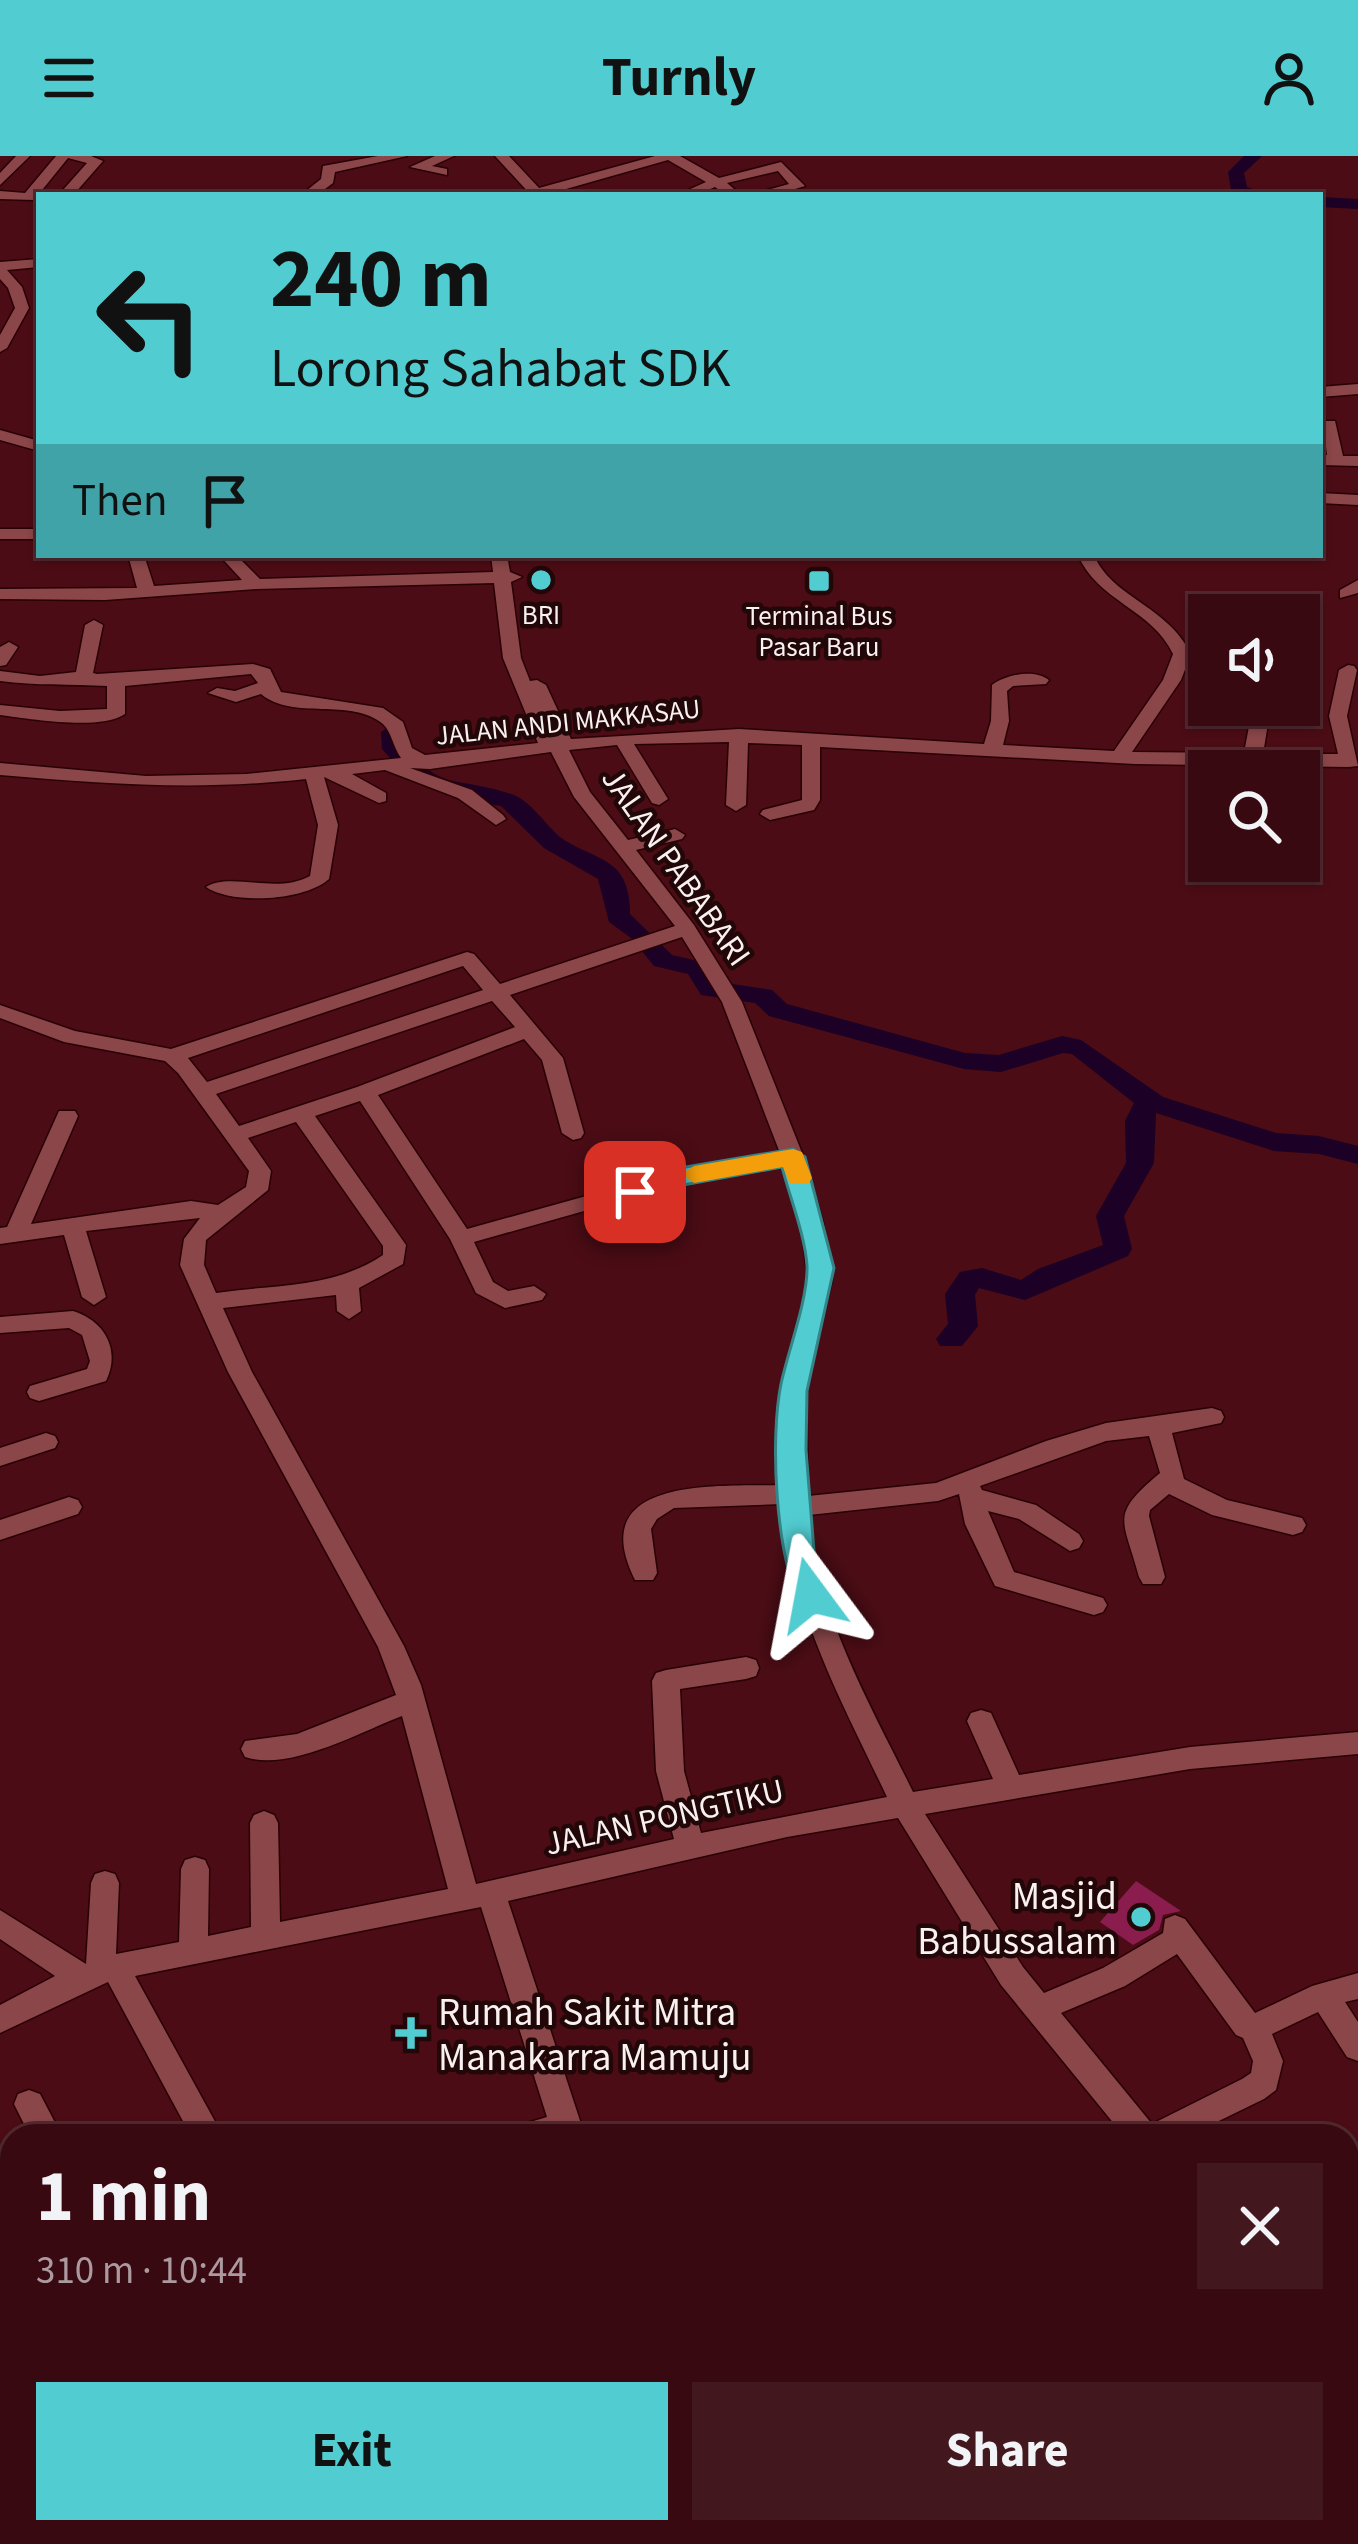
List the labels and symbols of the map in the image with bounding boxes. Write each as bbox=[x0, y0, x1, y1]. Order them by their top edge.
marker: BRI bbox=[528, 567, 554, 593]
marker: Terminal Bus Pasar Baru bbox=[806, 568, 832, 594]
place label: BRI bbox=[522, 596, 560, 635]
place label: Terminal Bus Pasar Baru bbox=[745, 597, 893, 667]
street label: JALAN ANDI MAKKASAU bbox=[434, 689, 702, 756]
street label: JALAN PABABARI bbox=[590, 758, 762, 976]
pin bbox=[584, 1141, 686, 1243]
position arrow bbox=[748, 1532, 874, 1658]
street label: JALAN PONGTIKU bbox=[540, 1767, 788, 1868]
place label: Masjid Babussalam bbox=[917, 1869, 1117, 1970]
marker: Masjid Babussalam bbox=[1128, 1904, 1154, 1930]
place label: Rumah Sakit Mitra Manakarra Mamuju bbox=[438, 1985, 752, 2086]
marker: Rumah Sakit Mitra Manakarra Mamuju bbox=[395, 2017, 427, 2049]

